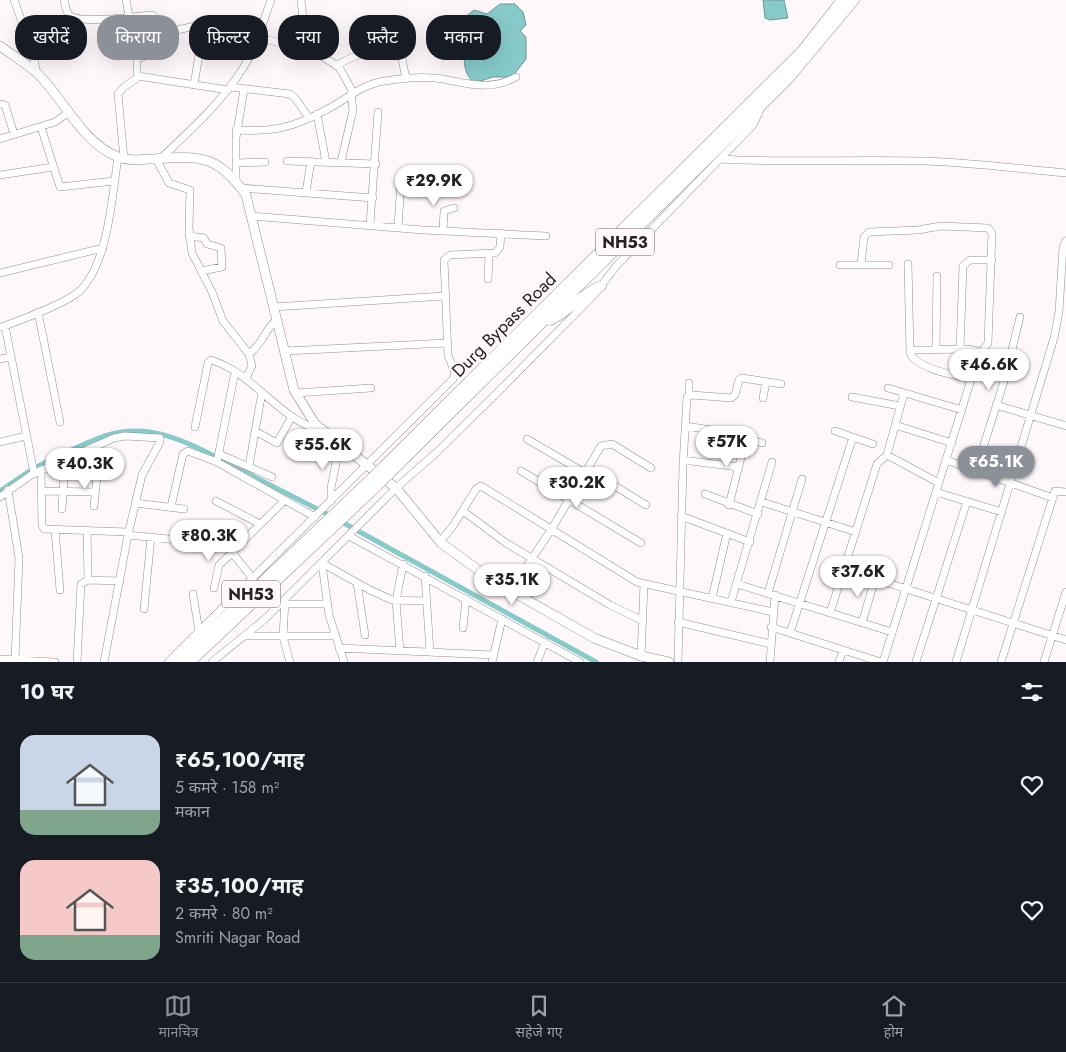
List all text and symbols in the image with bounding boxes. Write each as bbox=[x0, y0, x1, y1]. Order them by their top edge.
chip: खरीदें bbox=[15, 15, 87, 60]
chip: किराया bbox=[97, 15, 179, 60]
chip: फ़िल्टर bbox=[189, 15, 268, 60]
chip: नया bbox=[278, 15, 339, 60]
chip: फ़्लैट bbox=[349, 15, 416, 60]
chip: मकान bbox=[426, 15, 501, 60]
pin: ₹29.9K bbox=[393, 164, 475, 207]
text: ₹29.9K bbox=[406, 169, 462, 192]
road number: NH53 bbox=[596, 228, 654, 256]
street label: Durg Bypass Road bbox=[446, 267, 562, 383]
pin: ₹46.6K bbox=[948, 348, 1030, 391]
text: ₹46.6K bbox=[960, 353, 1018, 376]
pin: ₹57K bbox=[697, 426, 757, 468]
pin: ₹55.6K bbox=[282, 428, 364, 471]
text: ₹57K bbox=[707, 430, 747, 453]
text: ₹55.6K bbox=[295, 433, 351, 456]
pin: ₹65.1K bbox=[955, 446, 1037, 488]
pin: ₹40.3K bbox=[44, 448, 126, 490]
text: ₹65.1K bbox=[969, 450, 1023, 473]
text: ₹40.3K bbox=[56, 452, 114, 475]
pin: ₹30.2K bbox=[536, 466, 618, 509]
text: ₹30.2K bbox=[549, 471, 605, 494]
pin: ₹80.3K bbox=[168, 520, 250, 562]
text: ₹80.3K bbox=[181, 524, 237, 547]
pin: ₹37.6K bbox=[817, 556, 899, 598]
text: ₹37.6K bbox=[831, 560, 885, 583]
pin: ₹35.1K bbox=[471, 564, 553, 606]
text: ₹35.1K bbox=[485, 568, 539, 591]
road number: NH53 bbox=[222, 580, 280, 608]
text: 10 घर bbox=[20, 677, 74, 707]
icon: filters bbox=[1018, 678, 1046, 706]
text: ₹65,100/माह bbox=[175, 745, 304, 775]
icon: home bbox=[60, 755, 120, 815]
icon: heart bbox=[1018, 771, 1046, 799]
text: 5 कमरे · 158 m² bbox=[175, 776, 279, 799]
text: मकान bbox=[175, 800, 210, 823]
text: ₹35,100/माह bbox=[175, 871, 303, 901]
icon: home bbox=[60, 880, 120, 940]
icon: heart bbox=[1018, 896, 1046, 924]
text: 2 कमरे · 80 m² bbox=[175, 902, 273, 925]
text: Smriti Nagar Road bbox=[175, 926, 300, 949]
tab: मानचित्र bbox=[158, 992, 198, 1043]
tab: सहेजे गए bbox=[515, 992, 563, 1043]
tab: होम bbox=[880, 992, 908, 1043]

